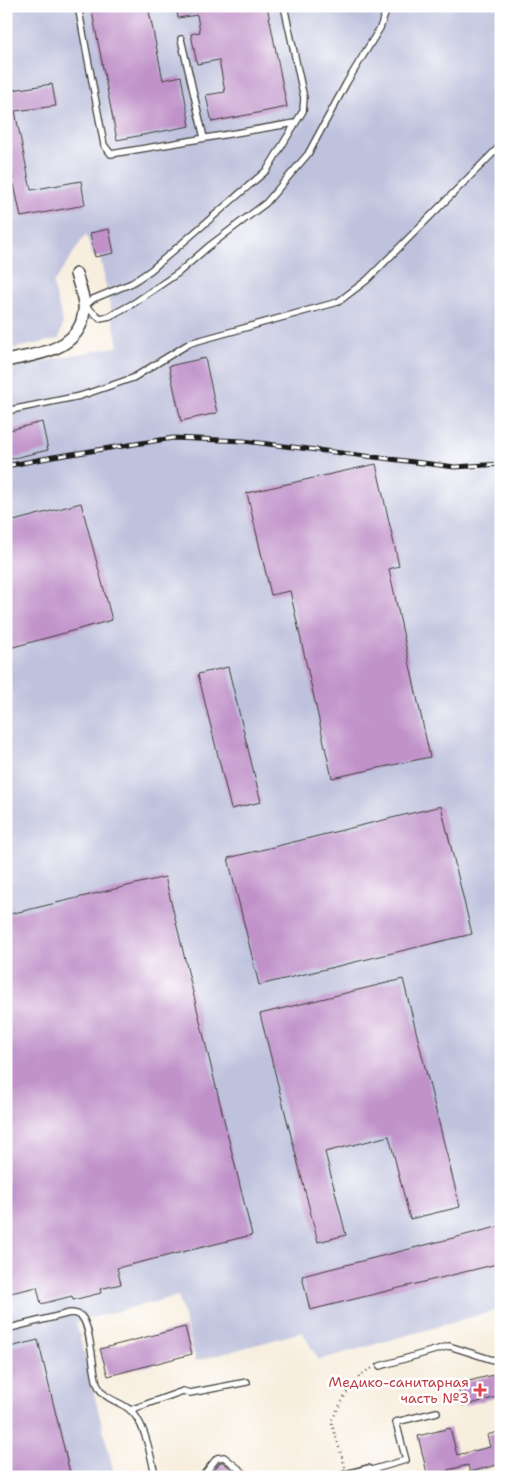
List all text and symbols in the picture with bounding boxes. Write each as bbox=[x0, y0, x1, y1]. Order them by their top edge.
place label: Медико-санитарная часть №3 bbox=[329, 1373, 469, 1407]
marker: Медико-санитарная часть №3 bbox=[473, 1383, 487, 1397]

